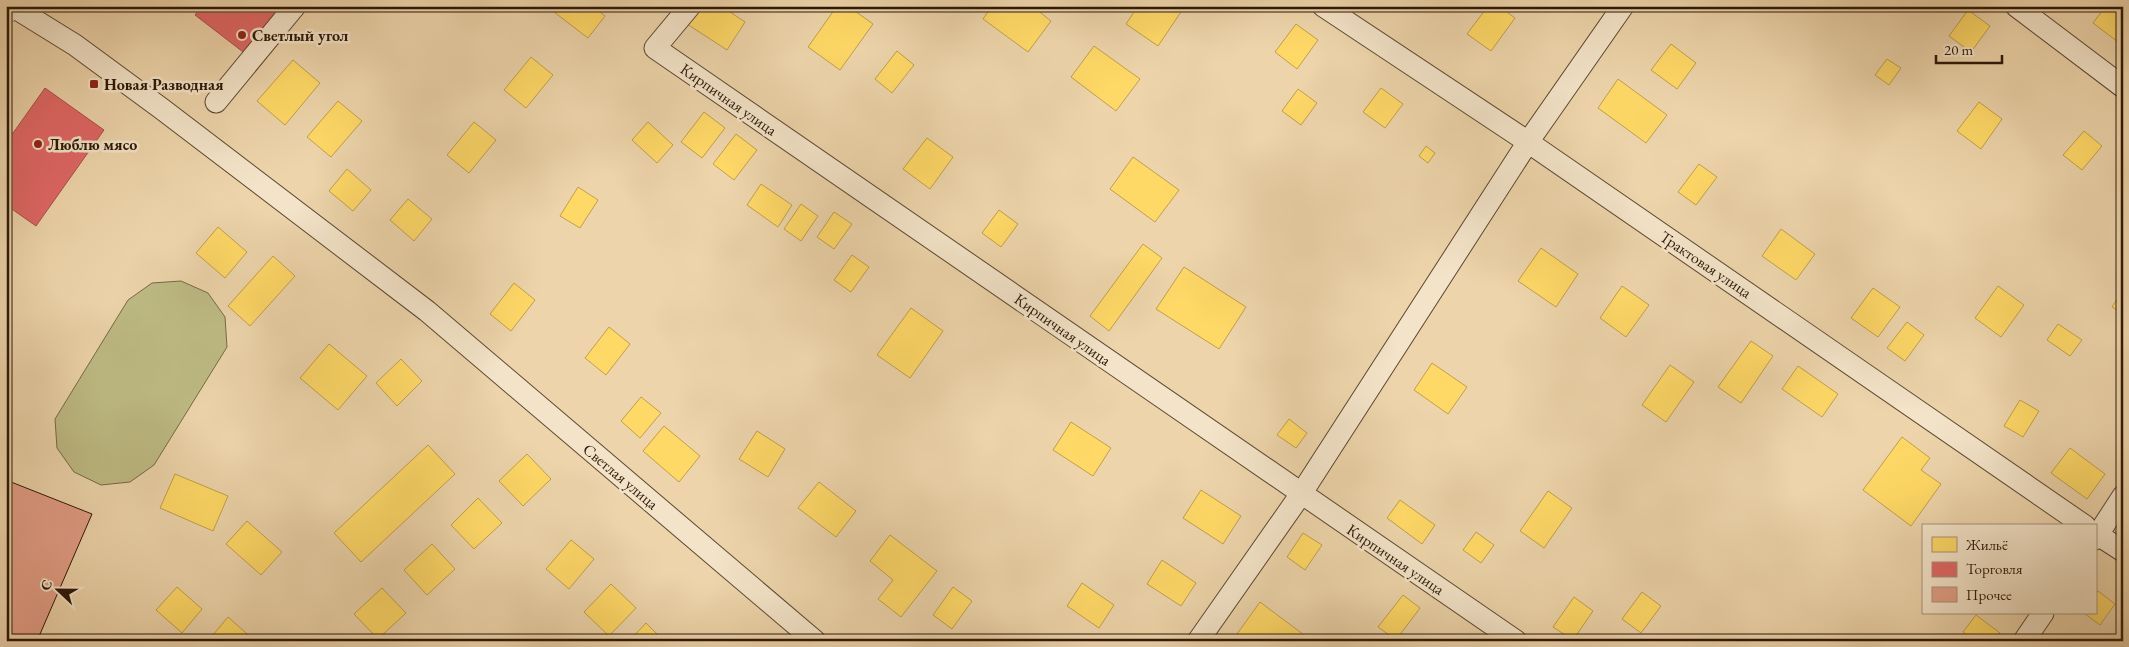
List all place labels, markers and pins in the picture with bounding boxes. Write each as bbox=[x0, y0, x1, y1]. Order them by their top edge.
place label: Светлый угол bbox=[252, 25, 349, 46]
marker: Светлый угол bbox=[236, 29, 248, 41]
place label: Новая Разводная bbox=[104, 74, 224, 95]
marker: Новая Разводная bbox=[88, 78, 100, 90]
place label: Люблю мясо bbox=[48, 134, 137, 155]
marker: Люблю мясо bbox=[32, 138, 44, 150]

